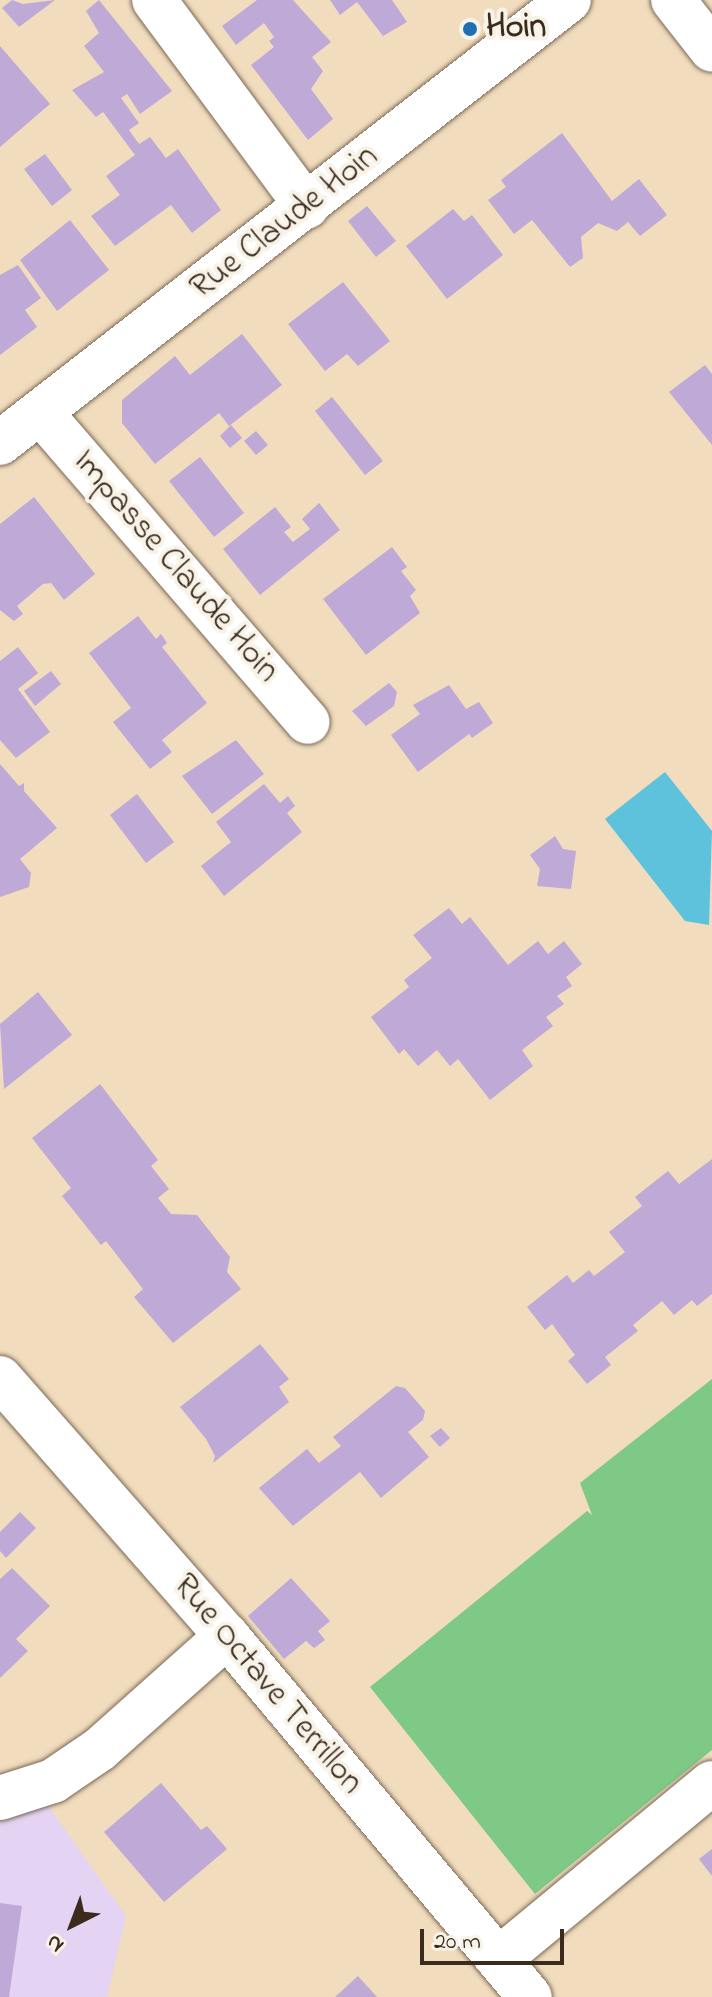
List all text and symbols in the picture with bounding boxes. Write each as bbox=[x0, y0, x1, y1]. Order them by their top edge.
place label: Hoin bbox=[486, 9, 546, 49]
marker: Hoin bbox=[461, 20, 479, 38]
street label: Rue Claude Hoin bbox=[183, 137, 387, 309]
street label: Impasse Claude Hoin bbox=[63, 442, 287, 692]
street label: Rue Octave Terrillon bbox=[163, 1567, 371, 1803]
north arrow bbox=[32, 1885, 112, 1965]
scale bar bbox=[424, 1913, 568, 1963]
text: 20 m bbox=[434, 1925, 481, 1960]
text: N bbox=[40, 1926, 72, 1960]

